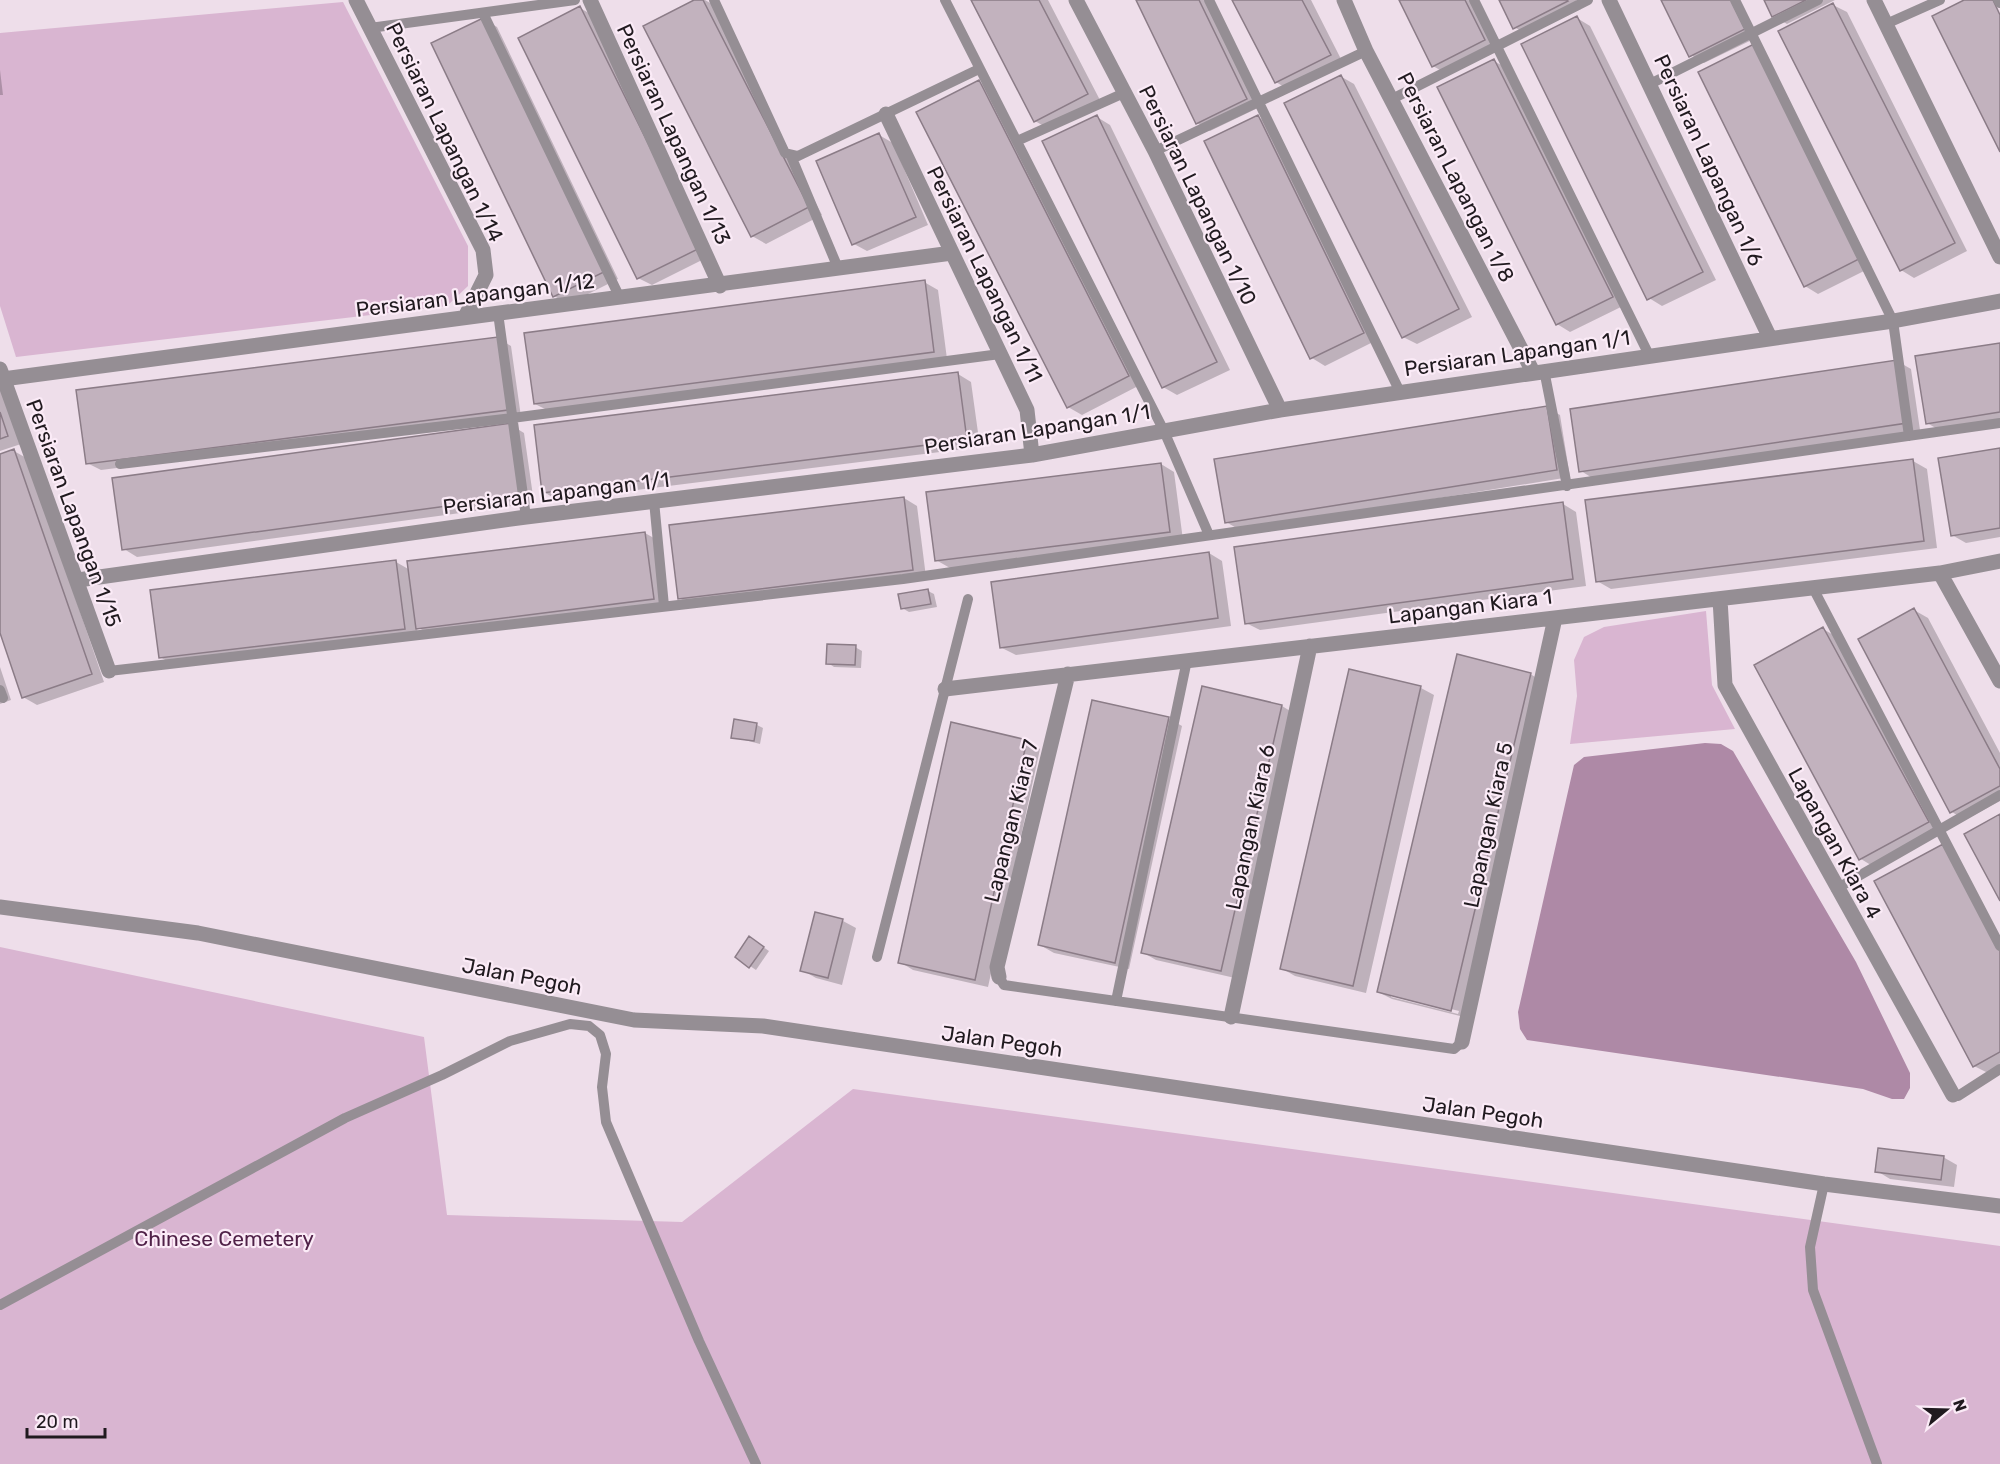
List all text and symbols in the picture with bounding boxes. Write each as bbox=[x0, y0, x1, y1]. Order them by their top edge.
street label: Persiaran Lapangan 1/14 bbox=[381, 18, 509, 246]
street label: Persiaran Lapangan 1/13 bbox=[612, 20, 736, 248]
street label: Persiaran Lapangan 1/6 bbox=[1649, 50, 1769, 270]
street label: Persiaran Lapangan 1/8 bbox=[1392, 68, 1520, 286]
street label: Persiaran Lapangan 1/10 bbox=[1134, 81, 1262, 309]
street label: Persiaran Lapangan 1/11 bbox=[922, 162, 1048, 386]
street label: Persiaran Lapangan 1/12 bbox=[354, 268, 596, 322]
street label: Persiaran Lapangan 1/1 bbox=[1402, 325, 1632, 381]
street label: Persiaran Lapangan 1/15 bbox=[21, 396, 127, 630]
street label: Persiaran Lapangan 1/1 bbox=[922, 399, 1152, 459]
street label: Persiaran Lapangan 1/1 bbox=[441, 467, 671, 519]
street label: Lapangan Kiara 1 bbox=[1387, 584, 1553, 628]
street label: Lapangan Kiara 7 bbox=[979, 737, 1043, 905]
street label: Lapangan Kiara 5 bbox=[1458, 740, 1518, 910]
street label: Lapangan Kiara 6 bbox=[1220, 742, 1280, 912]
street label: Lapangan Kiara 4 bbox=[1783, 763, 1887, 923]
street label: Jalan Pegoh bbox=[460, 952, 584, 1000]
street label: Jalan Pegoh bbox=[940, 1020, 1064, 1062]
street label: Jalan Pegoh bbox=[1421, 1091, 1545, 1133]
park label: Chinese Cemetery bbox=[134, 1226, 314, 1251]
north arrow bbox=[1916, 1380, 1976, 1440]
text: N bbox=[1949, 1397, 1971, 1414]
scale bar bbox=[27, 1401, 105, 1439]
text: 20 m bbox=[36, 1411, 78, 1433]

